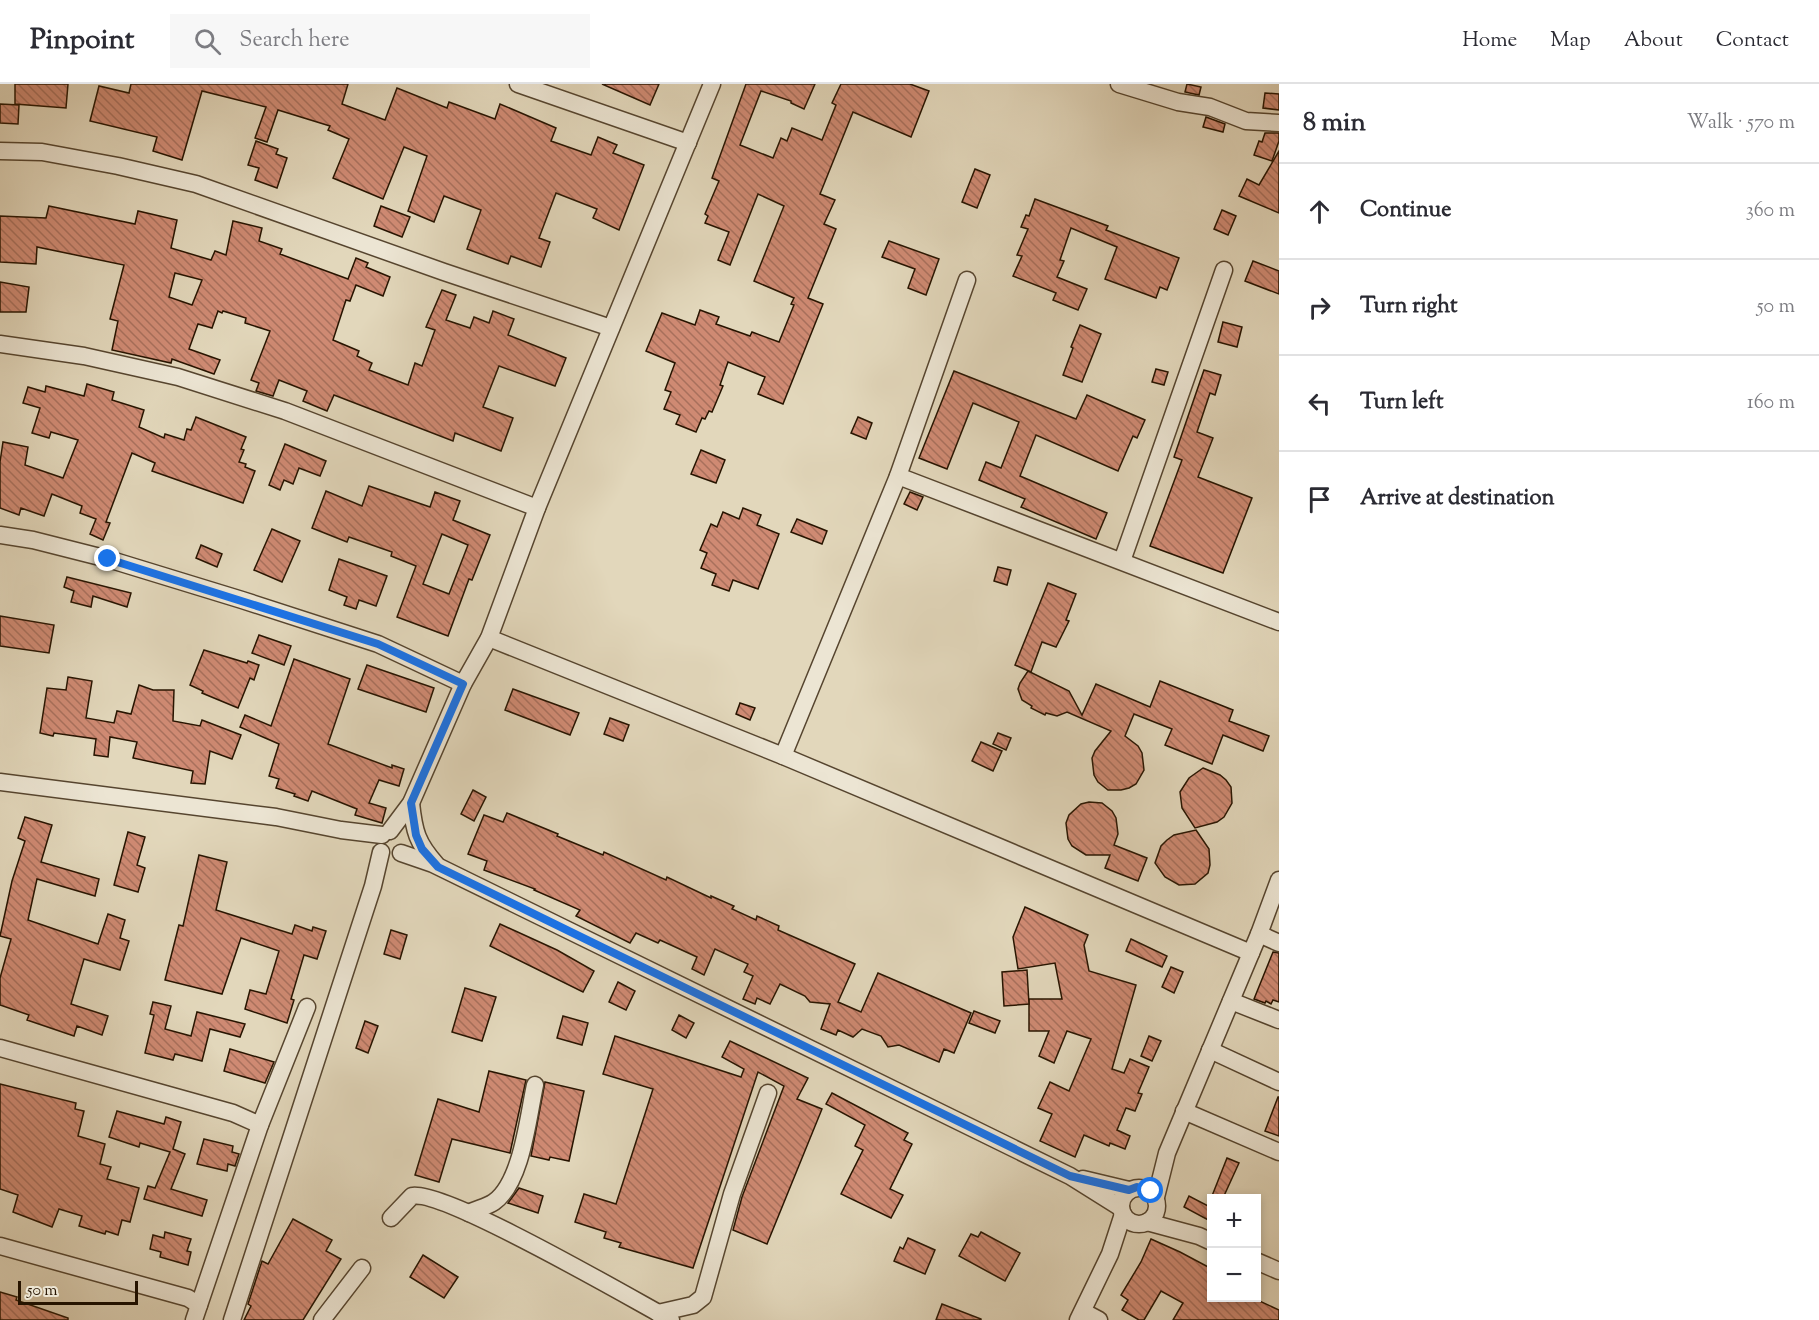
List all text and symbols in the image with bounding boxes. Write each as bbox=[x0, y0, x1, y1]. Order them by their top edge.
search box bbox=[170, 14, 590, 68]
text: Pinpoint bbox=[30, 21, 134, 61]
icon: search bbox=[191, 25, 224, 58]
text: Search here bbox=[239, 25, 350, 57]
text: Home bbox=[1462, 26, 1517, 56]
text: Map bbox=[1550, 26, 1591, 56]
text: About bbox=[1624, 26, 1683, 56]
text: Contact bbox=[1716, 26, 1789, 56]
text: 8 min bbox=[1303, 105, 1366, 142]
text: Walk · 570 m bbox=[1687, 109, 1795, 138]
icon: ahead bbox=[1303, 195, 1336, 228]
text: Continue bbox=[1360, 195, 1451, 227]
text: 360 m bbox=[1746, 197, 1795, 226]
icon: right bbox=[1303, 291, 1336, 324]
text: Turn right bbox=[1360, 291, 1457, 323]
text: 50 m bbox=[1757, 293, 1795, 322]
icon: left bbox=[1303, 387, 1336, 420]
text: Turn left bbox=[1360, 387, 1443, 419]
text: 160 m bbox=[1747, 389, 1795, 418]
icon: arrive bbox=[1303, 483, 1336, 516]
text: Arrive at destination bbox=[1360, 483, 1555, 515]
route end bbox=[94, 545, 120, 571]
route start bbox=[1137, 1177, 1163, 1203]
map controls bbox=[1207, 1194, 1261, 1302]
button: + bbox=[1207, 1194, 1261, 1248]
button: − bbox=[1207, 1248, 1261, 1302]
scale bar bbox=[18, 1278, 138, 1306]
text: 50 m bbox=[27, 1280, 58, 1303]

